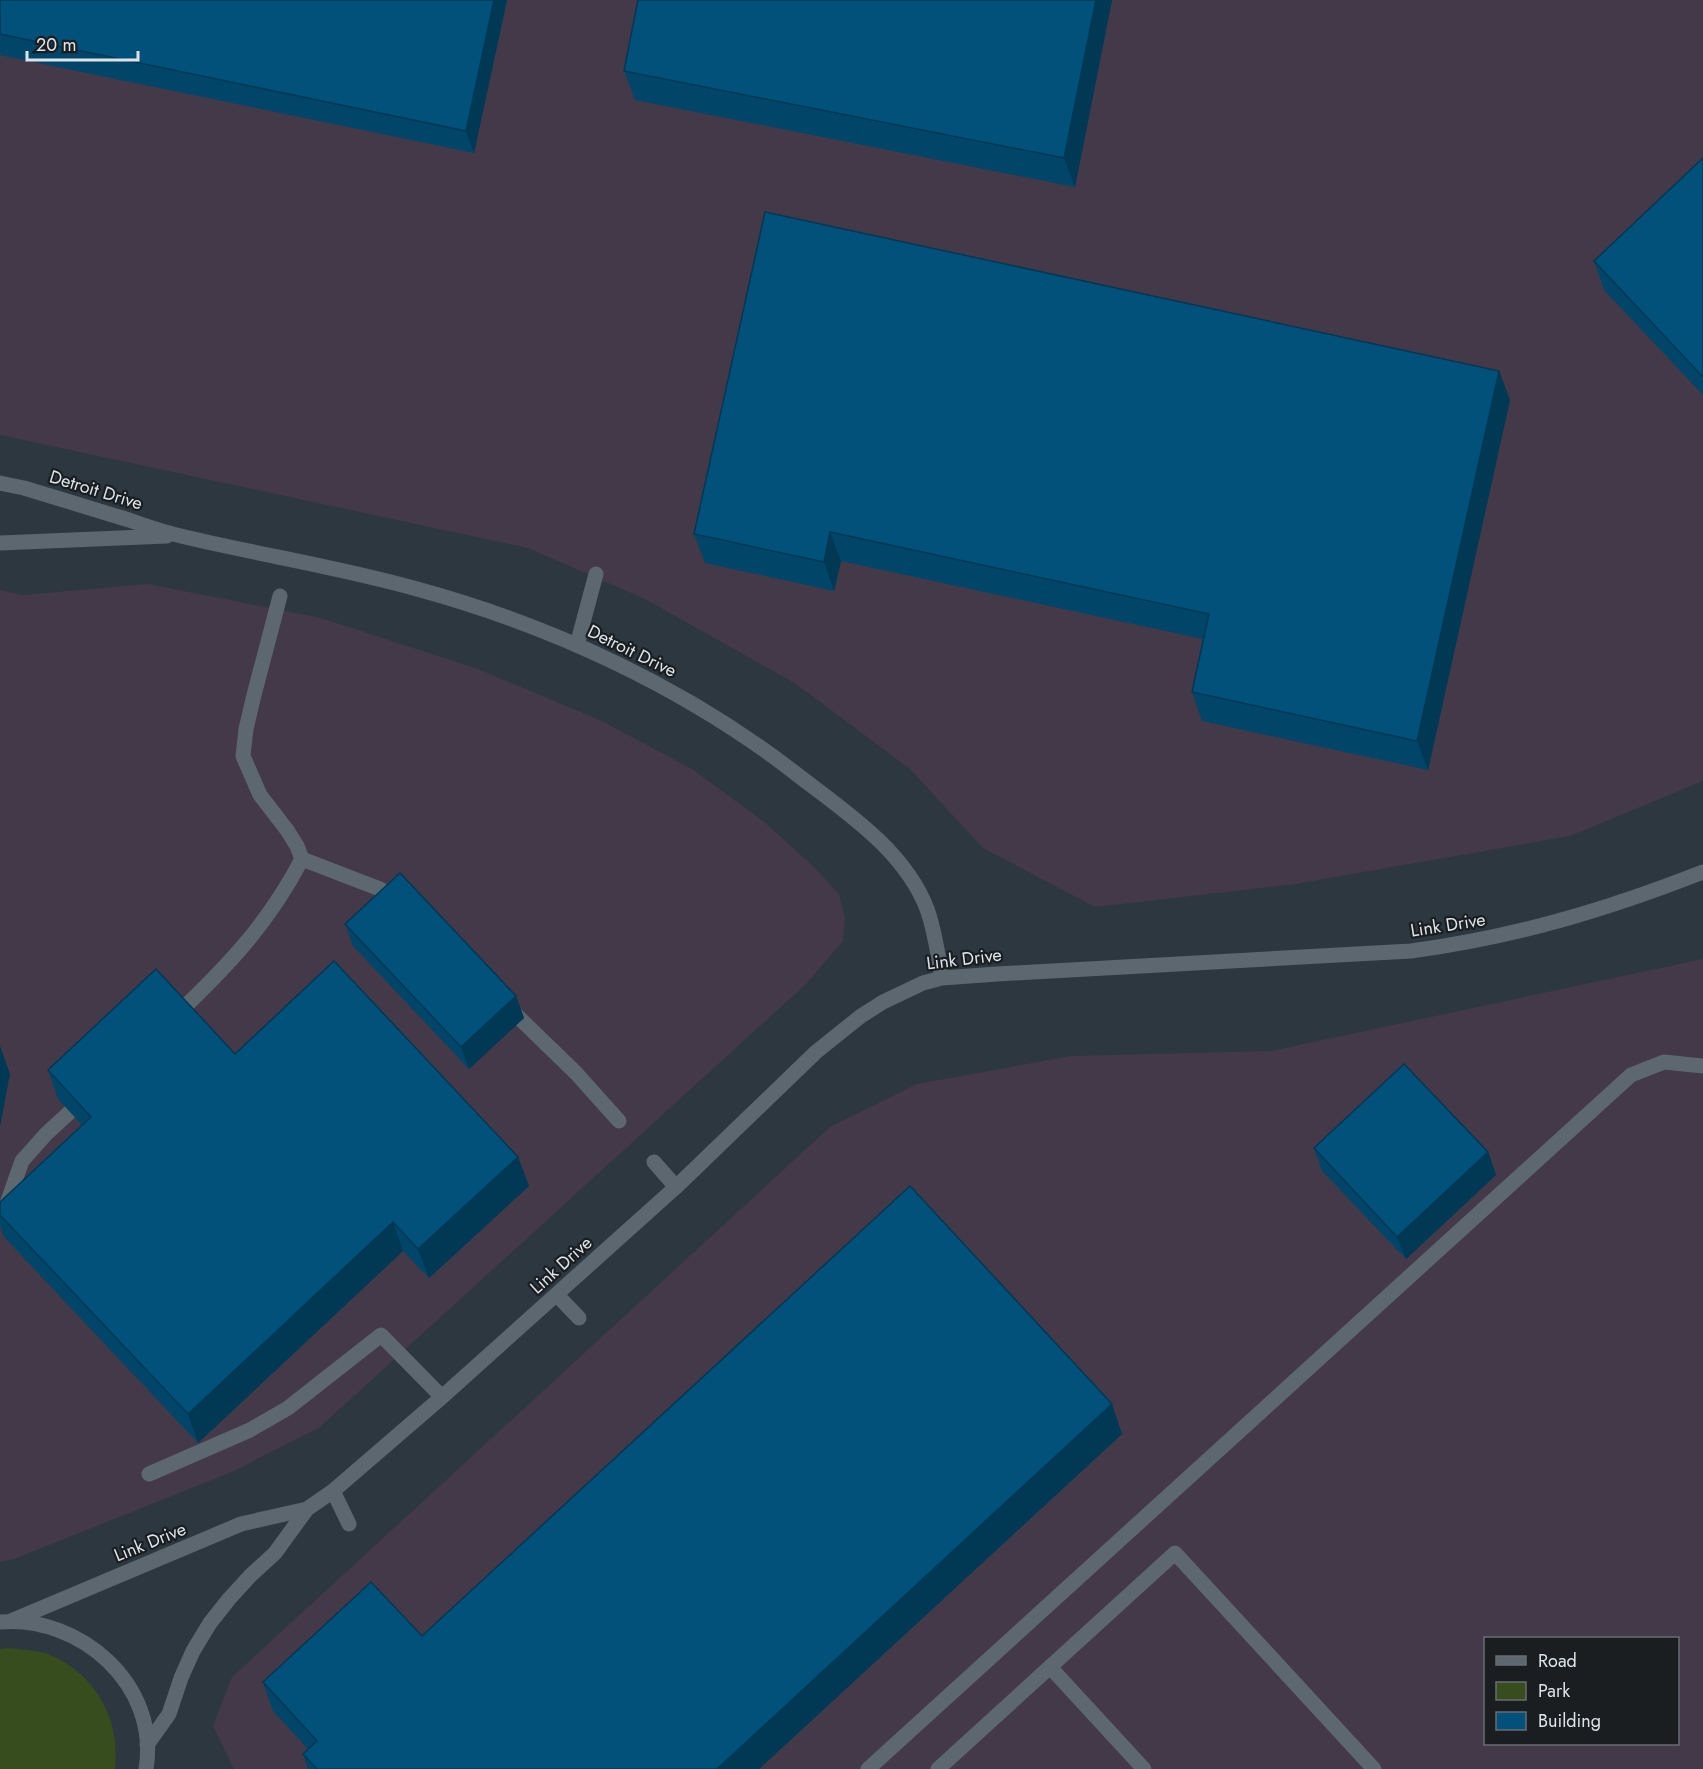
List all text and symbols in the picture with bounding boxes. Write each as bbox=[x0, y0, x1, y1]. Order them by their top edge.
scale bar bbox=[27, 24, 138, 62]
text: 20 m bbox=[36, 32, 76, 58]
street label: Detroit Drive bbox=[46, 464, 146, 516]
street label: Detroit Drive bbox=[583, 618, 681, 684]
street label: Link Drive bbox=[1409, 906, 1487, 944]
street label: Link Drive bbox=[925, 941, 1003, 977]
street label: Link Drive bbox=[524, 1230, 598, 1300]
street label: Link Drive bbox=[110, 1516, 190, 1568]
legend bbox=[1484, 1637, 1679, 1745]
text: Road bbox=[1538, 1648, 1577, 1674]
text: Park bbox=[1538, 1678, 1570, 1704]
text: Building bbox=[1538, 1708, 1601, 1734]

